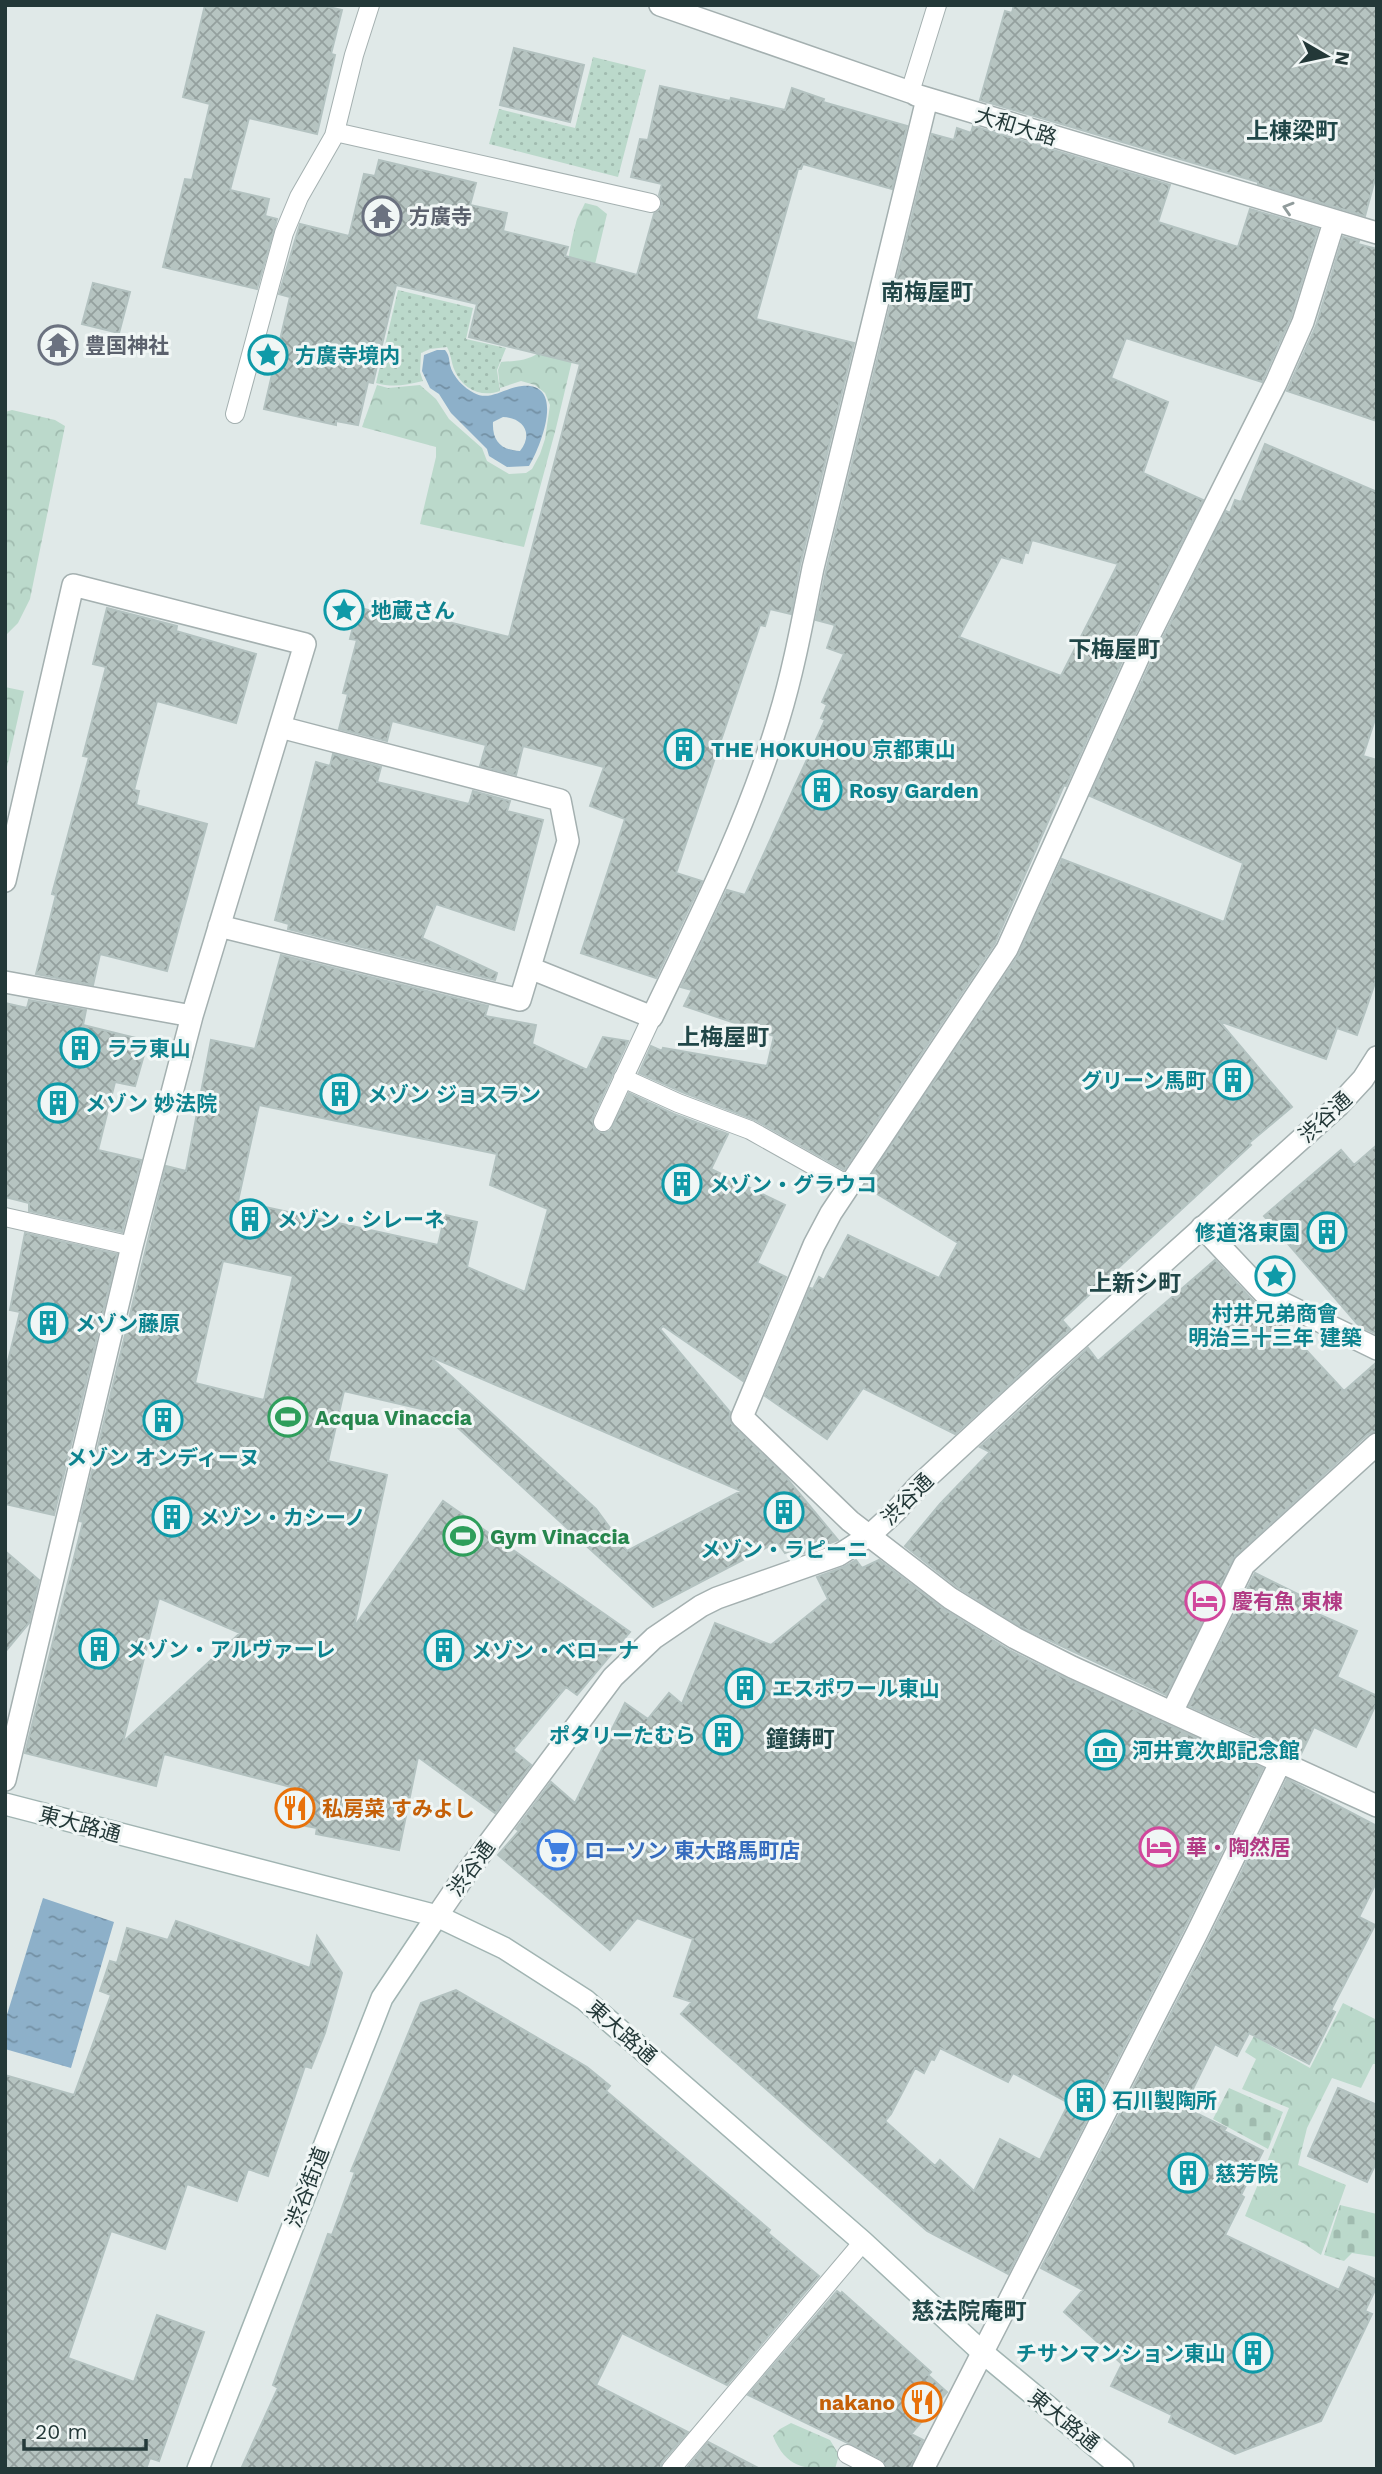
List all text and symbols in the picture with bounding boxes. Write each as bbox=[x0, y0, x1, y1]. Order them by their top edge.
north arrow bbox=[1291, 21, 1361, 91]
text: N bbox=[1330, 50, 1355, 67]
street label: 大和大路 bbox=[972, 102, 1060, 150]
district label: 上棟梁町 bbox=[1246, 118, 1338, 145]
temple icon: 方廣寺 bbox=[361, 195, 403, 237]
one-way arrow bbox=[1282, 201, 1294, 216]
place label: 方廣寺 bbox=[409, 204, 472, 229]
district label: 南梅屋町 bbox=[881, 279, 973, 306]
temple icon: 豊国神社 bbox=[37, 324, 79, 366]
place label: 豊国神社 bbox=[85, 333, 169, 358]
place icon: 方廣寺境内 bbox=[247, 334, 289, 376]
place label: 方廣寺境内 bbox=[295, 343, 400, 368]
place icon: 地蔵さん bbox=[323, 589, 365, 631]
place label: 地蔵さん bbox=[371, 598, 455, 623]
district label: 下梅屋町 bbox=[1068, 636, 1160, 663]
building icon: THE HOKUHOU 京都東山 bbox=[663, 728, 705, 770]
place label: THE HOKUHOU 京都東山 bbox=[711, 737, 956, 762]
building icon: Rosy Garden bbox=[801, 769, 843, 811]
place label: Rosy Garden bbox=[849, 778, 979, 803]
district label: 上梅屋町 bbox=[677, 1024, 769, 1051]
building icon: ララ東山 bbox=[59, 1027, 101, 1069]
place label: ララ東山 bbox=[107, 1036, 191, 1061]
building icon: グリーン馬町 bbox=[1212, 1059, 1254, 1101]
place label: グリーン馬町 bbox=[1081, 1068, 1206, 1093]
building icon: メゾン ジョスラン bbox=[319, 1073, 361, 1115]
building icon: メゾン 妙法院 bbox=[37, 1082, 79, 1124]
place label: メゾン ジョスラン bbox=[367, 1082, 541, 1107]
street label: 渋谷通 bbox=[1293, 1086, 1357, 1148]
place label: メゾン 妙法院 bbox=[85, 1091, 217, 1116]
building icon: メゾン・グラウコ bbox=[661, 1163, 703, 1205]
place label: メゾン・グラウコ bbox=[709, 1172, 877, 1197]
building icon: メゾン・シレーネ bbox=[229, 1198, 271, 1240]
place label: メゾン・シレーネ bbox=[277, 1207, 445, 1232]
building icon: 修道洛東園 bbox=[1306, 1211, 1348, 1253]
place label: 修道洛東園 bbox=[1195, 1220, 1300, 1245]
place icon: 村井兄弟商會 明治三十三年 建築 bbox=[1254, 1255, 1296, 1297]
district label: 上新シ町 bbox=[1089, 1270, 1181, 1297]
place label: 村井兄弟商會 明治三十三年 建築 bbox=[1188, 1301, 1362, 1350]
building icon: メゾン藤原 bbox=[27, 1302, 69, 1344]
place label: メゾン藤原 bbox=[75, 1311, 180, 1336]
sports icon: Acqua Vinaccia bbox=[267, 1396, 309, 1438]
building icon: メゾン オンディーヌ bbox=[142, 1399, 184, 1441]
place label: Acqua Vinaccia bbox=[315, 1405, 473, 1430]
place label: メゾン オンディーヌ bbox=[66, 1445, 260, 1470]
street label: 渋谷通 bbox=[876, 1468, 938, 1530]
building icon: メゾン・ラピーニ bbox=[763, 1491, 805, 1533]
building icon: メゾン・カシーノ bbox=[151, 1496, 193, 1538]
place label: メゾン・カシーノ bbox=[199, 1505, 366, 1530]
sports icon: Gym Vinaccia bbox=[442, 1515, 484, 1557]
place label: Gym Vinaccia bbox=[490, 1524, 631, 1549]
place label: メゾン・ラピーニ bbox=[700, 1537, 868, 1562]
hotel icon: 慶有魚 東棟 bbox=[1184, 1580, 1226, 1622]
place label: 慶有魚 東棟 bbox=[1232, 1589, 1343, 1614]
building icon: メゾン・アルヴァーレ bbox=[78, 1628, 120, 1670]
building icon: メゾン・ベローナ bbox=[423, 1629, 465, 1671]
place label: メゾン・アルヴァーレ bbox=[126, 1637, 336, 1662]
place label: メゾン・ベローナ bbox=[471, 1638, 639, 1663]
building icon: エスポワール東山 bbox=[724, 1667, 766, 1709]
place label: エスポワール東山 bbox=[772, 1676, 940, 1701]
building icon: ポタリーたむら bbox=[702, 1714, 744, 1756]
place label: ポタリーたむら bbox=[549, 1723, 696, 1748]
district label: 鐘鋳町 bbox=[766, 1726, 835, 1753]
museum icon: 河井寛次郎記念館 bbox=[1084, 1729, 1126, 1771]
place label: 河井寛次郎記念館 bbox=[1132, 1738, 1300, 1763]
restaurant icon: 私房菜 すみよし bbox=[274, 1787, 316, 1829]
place label: 私房菜 すみよし bbox=[322, 1796, 475, 1821]
street label: 東大路通 bbox=[36, 1801, 124, 1847]
hotel icon: 華・陶然居 bbox=[1138, 1826, 1180, 1868]
supermarket icon: ローソン 東大路馬町店 bbox=[536, 1829, 578, 1871]
street label: 渋谷通 bbox=[442, 1835, 500, 1901]
place label: 華・陶然居 bbox=[1186, 1835, 1291, 1860]
place label: ローソン 東大路馬町店 bbox=[584, 1838, 800, 1863]
street label: 東大路通 bbox=[582, 1995, 662, 2069]
building icon: 石川製陶所 bbox=[1064, 2079, 1106, 2121]
place label: 石川製陶所 bbox=[1112, 2088, 1217, 2113]
street label: 渋谷街道 bbox=[280, 2143, 334, 2231]
building icon: 慈芳院 bbox=[1167, 2152, 1209, 2194]
place label: 慈芳院 bbox=[1215, 2161, 1278, 2186]
district label: 慈法院庵町 bbox=[912, 2298, 1027, 2325]
building icon: チサンマンション東山 bbox=[1232, 2332, 1274, 2374]
place label: チサンマンション東山 bbox=[1016, 2341, 1226, 2366]
restaurant icon: nakano bbox=[901, 2381, 943, 2423]
street label: 東大路通 bbox=[1023, 2384, 1105, 2456]
place label: nakano bbox=[819, 2390, 895, 2415]
scale bar bbox=[24, 2408, 147, 2452]
text: 20 m bbox=[35, 2419, 87, 2444]

